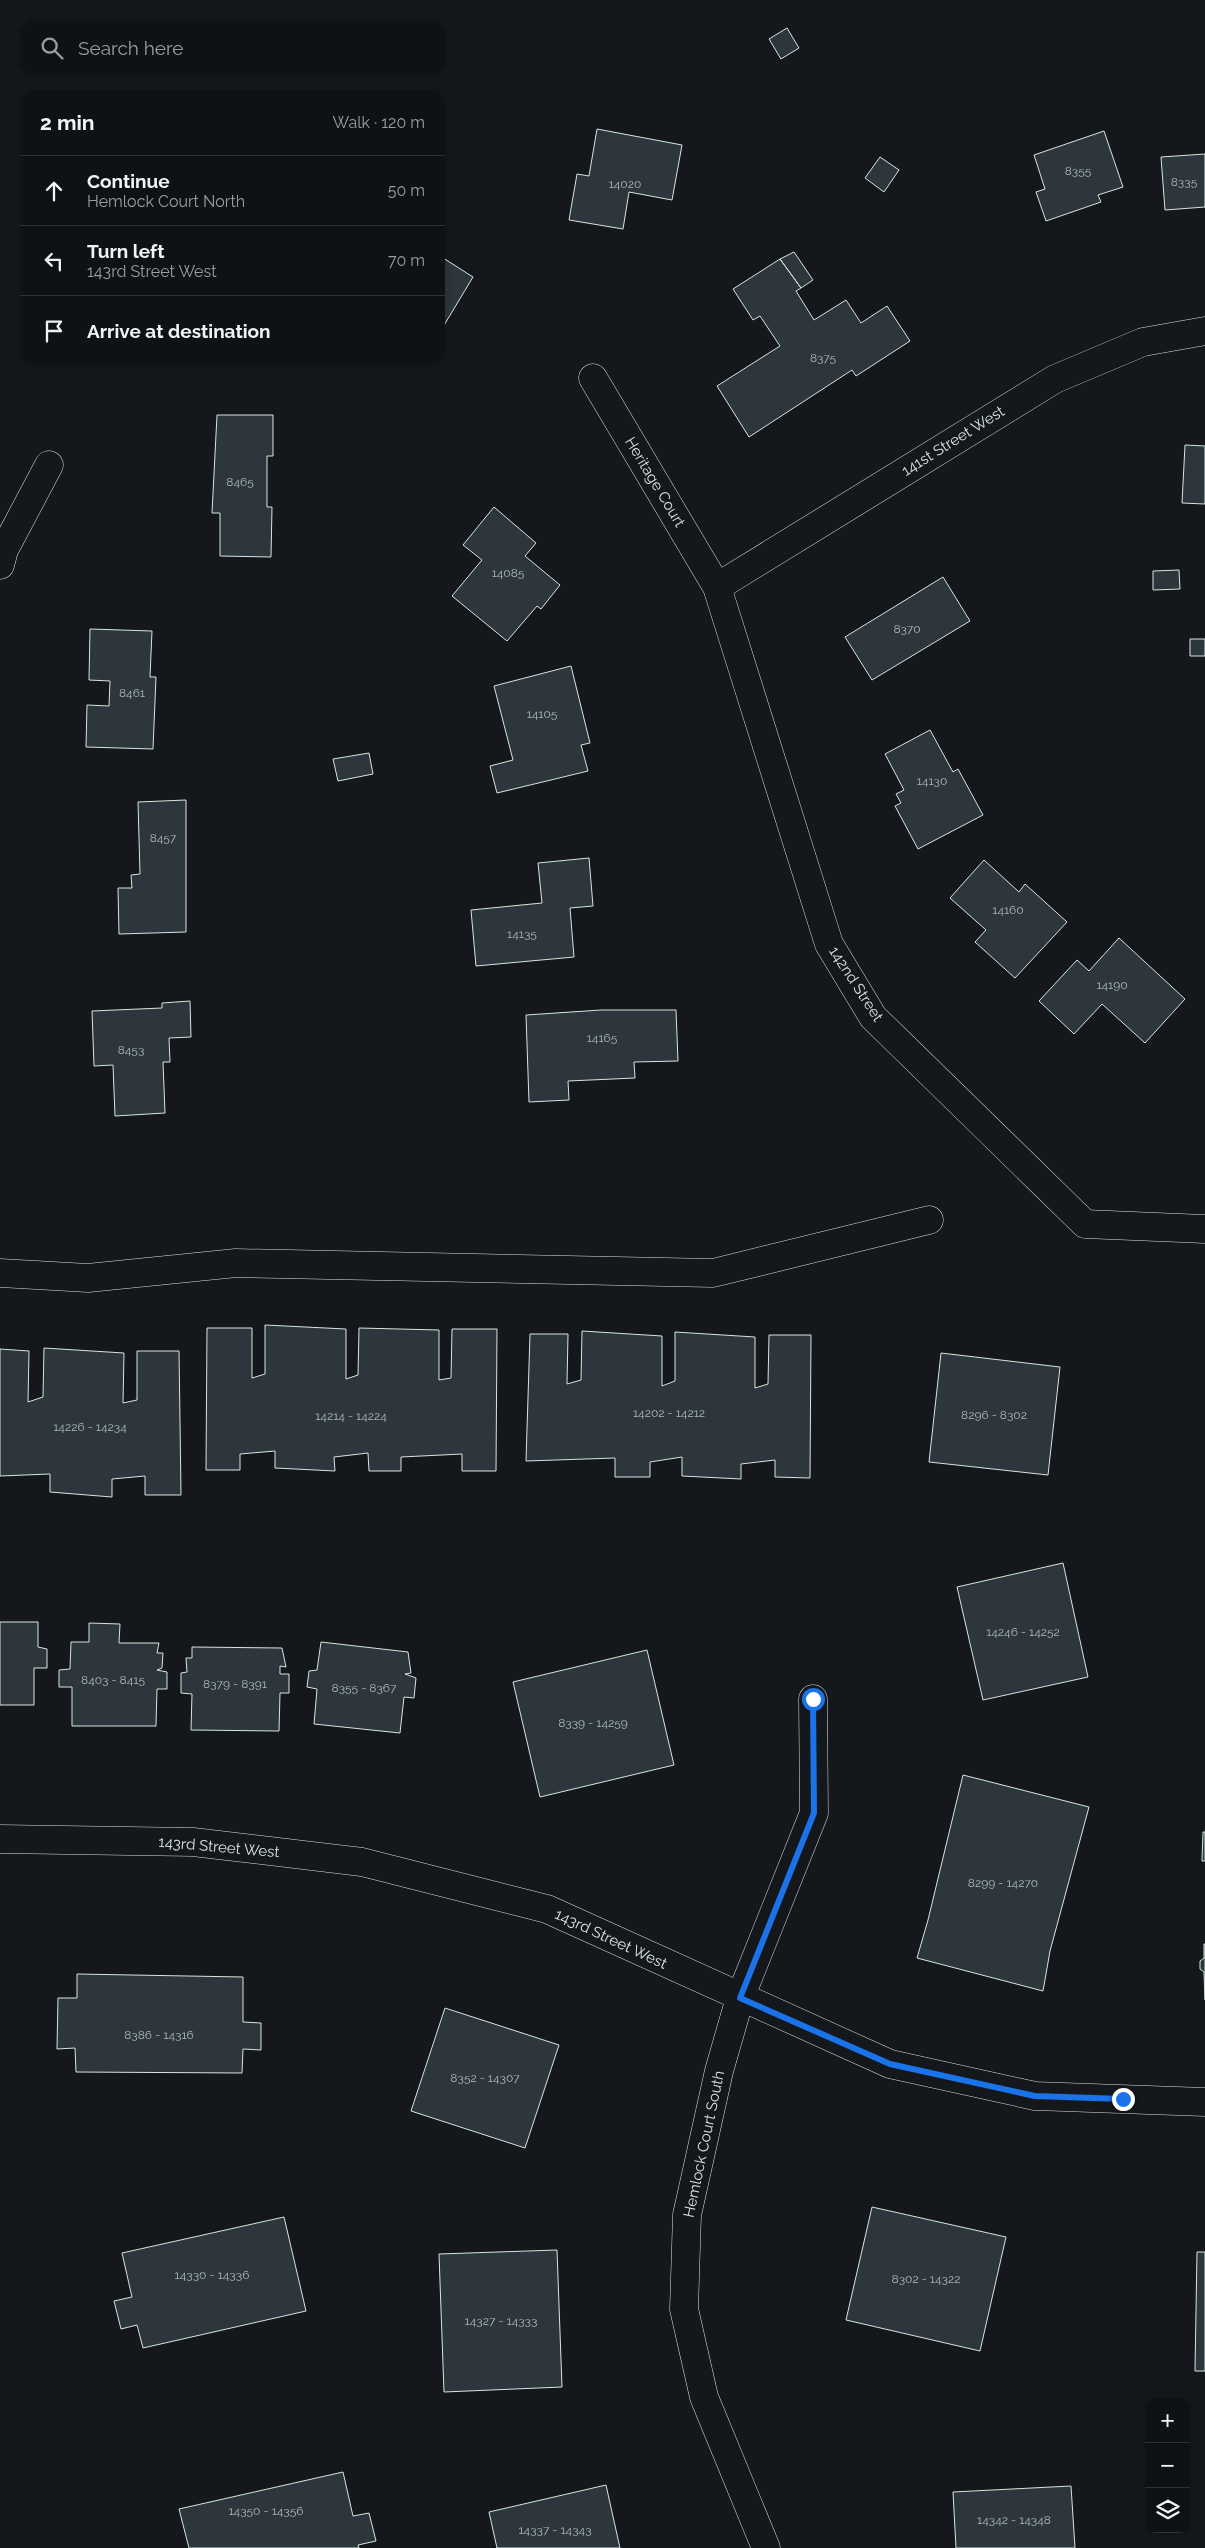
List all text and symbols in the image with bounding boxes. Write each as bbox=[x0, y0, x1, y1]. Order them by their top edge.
search box bbox=[20, 20, 445, 75]
icon: search bbox=[38, 34, 66, 62]
text: Search here bbox=[78, 37, 184, 59]
text: 2 min bbox=[40, 110, 94, 135]
text: Walk · 120 m bbox=[333, 113, 425, 132]
house number: 8355 bbox=[1065, 164, 1092, 178]
text: Continue bbox=[87, 170, 170, 192]
house number: 8335 bbox=[1171, 175, 1198, 189]
icon: ahead bbox=[40, 177, 68, 205]
house number: 14020 bbox=[609, 177, 641, 191]
text: 50 m bbox=[388, 181, 425, 200]
text: Hemlock Court North bbox=[87, 192, 245, 211]
text: Turn left bbox=[87, 240, 164, 262]
icon: left bbox=[40, 247, 68, 275]
text: 70 m bbox=[388, 251, 425, 270]
text: 143rd Street West bbox=[87, 262, 217, 281]
icon: arrive bbox=[40, 317, 68, 345]
text: Arrive at destination bbox=[87, 320, 271, 342]
house number: 8375 bbox=[810, 351, 837, 365]
street label: 141st Street West bbox=[898, 402, 1008, 480]
street label: Heritage Court bbox=[621, 434, 689, 530]
house number: 8465 bbox=[226, 475, 254, 489]
house number: 14085 bbox=[492, 566, 525, 580]
house number: 8370 bbox=[893, 622, 921, 636]
house number: 8461 bbox=[119, 686, 145, 700]
house number: 14105 bbox=[527, 707, 558, 721]
house number: 14130 bbox=[917, 774, 947, 788]
house number: 8457 bbox=[150, 831, 177, 845]
house number: 14160 bbox=[992, 903, 1024, 917]
house number: 14135 bbox=[507, 927, 537, 941]
street label: 142nd Street bbox=[825, 943, 887, 1025]
house number: 14190 bbox=[1096, 978, 1128, 992]
house number: 14165 bbox=[587, 1031, 618, 1045]
house number: 8453 bbox=[118, 1043, 144, 1057]
house number: 14202 - 14212 bbox=[633, 1406, 705, 1420]
house number: 8296 - 8302 bbox=[961, 1408, 1027, 1422]
house number: 14214 - 14224 bbox=[315, 1409, 387, 1423]
house number: 14226 - 14234 bbox=[53, 1420, 127, 1434]
house number: 14246 - 14252 bbox=[986, 1625, 1060, 1639]
house number: 8403 - 8415 bbox=[81, 1673, 145, 1687]
house number: 8379 - 8391 bbox=[203, 1677, 267, 1691]
house number: 8355 - 8367 bbox=[332, 1681, 397, 1695]
route start bbox=[802, 1688, 825, 1711]
house number: 8339 - 14259 bbox=[558, 1716, 628, 1730]
street label: 143rd Street West bbox=[158, 1833, 280, 1861]
house number: 8299 - 14270 bbox=[968, 1876, 1038, 1890]
street label: 143rd Street West bbox=[552, 1905, 670, 1973]
house number: 8386 - 14316 bbox=[124, 2028, 194, 2042]
street label: Hemlock Court South bbox=[680, 2069, 728, 2219]
house number: 8352 - 14307 bbox=[450, 2071, 520, 2085]
route end bbox=[1112, 2088, 1135, 2111]
house number: 14330 - 14336 bbox=[175, 2268, 249, 2282]
house number: 8302 - 14322 bbox=[892, 2272, 960, 2286]
house number: 14327 - 14333 bbox=[465, 2314, 537, 2328]
map controls bbox=[1145, 2398, 1190, 2533]
button: + bbox=[1145, 2398, 1190, 2443]
button: − bbox=[1145, 2443, 1190, 2488]
button: layers bbox=[1145, 2488, 1190, 2533]
house number: 14350 - 14356 bbox=[228, 2504, 304, 2518]
house number: 14342 - 14348 bbox=[977, 2513, 1051, 2527]
house number: 14337 - 14343 bbox=[518, 2523, 592, 2537]

